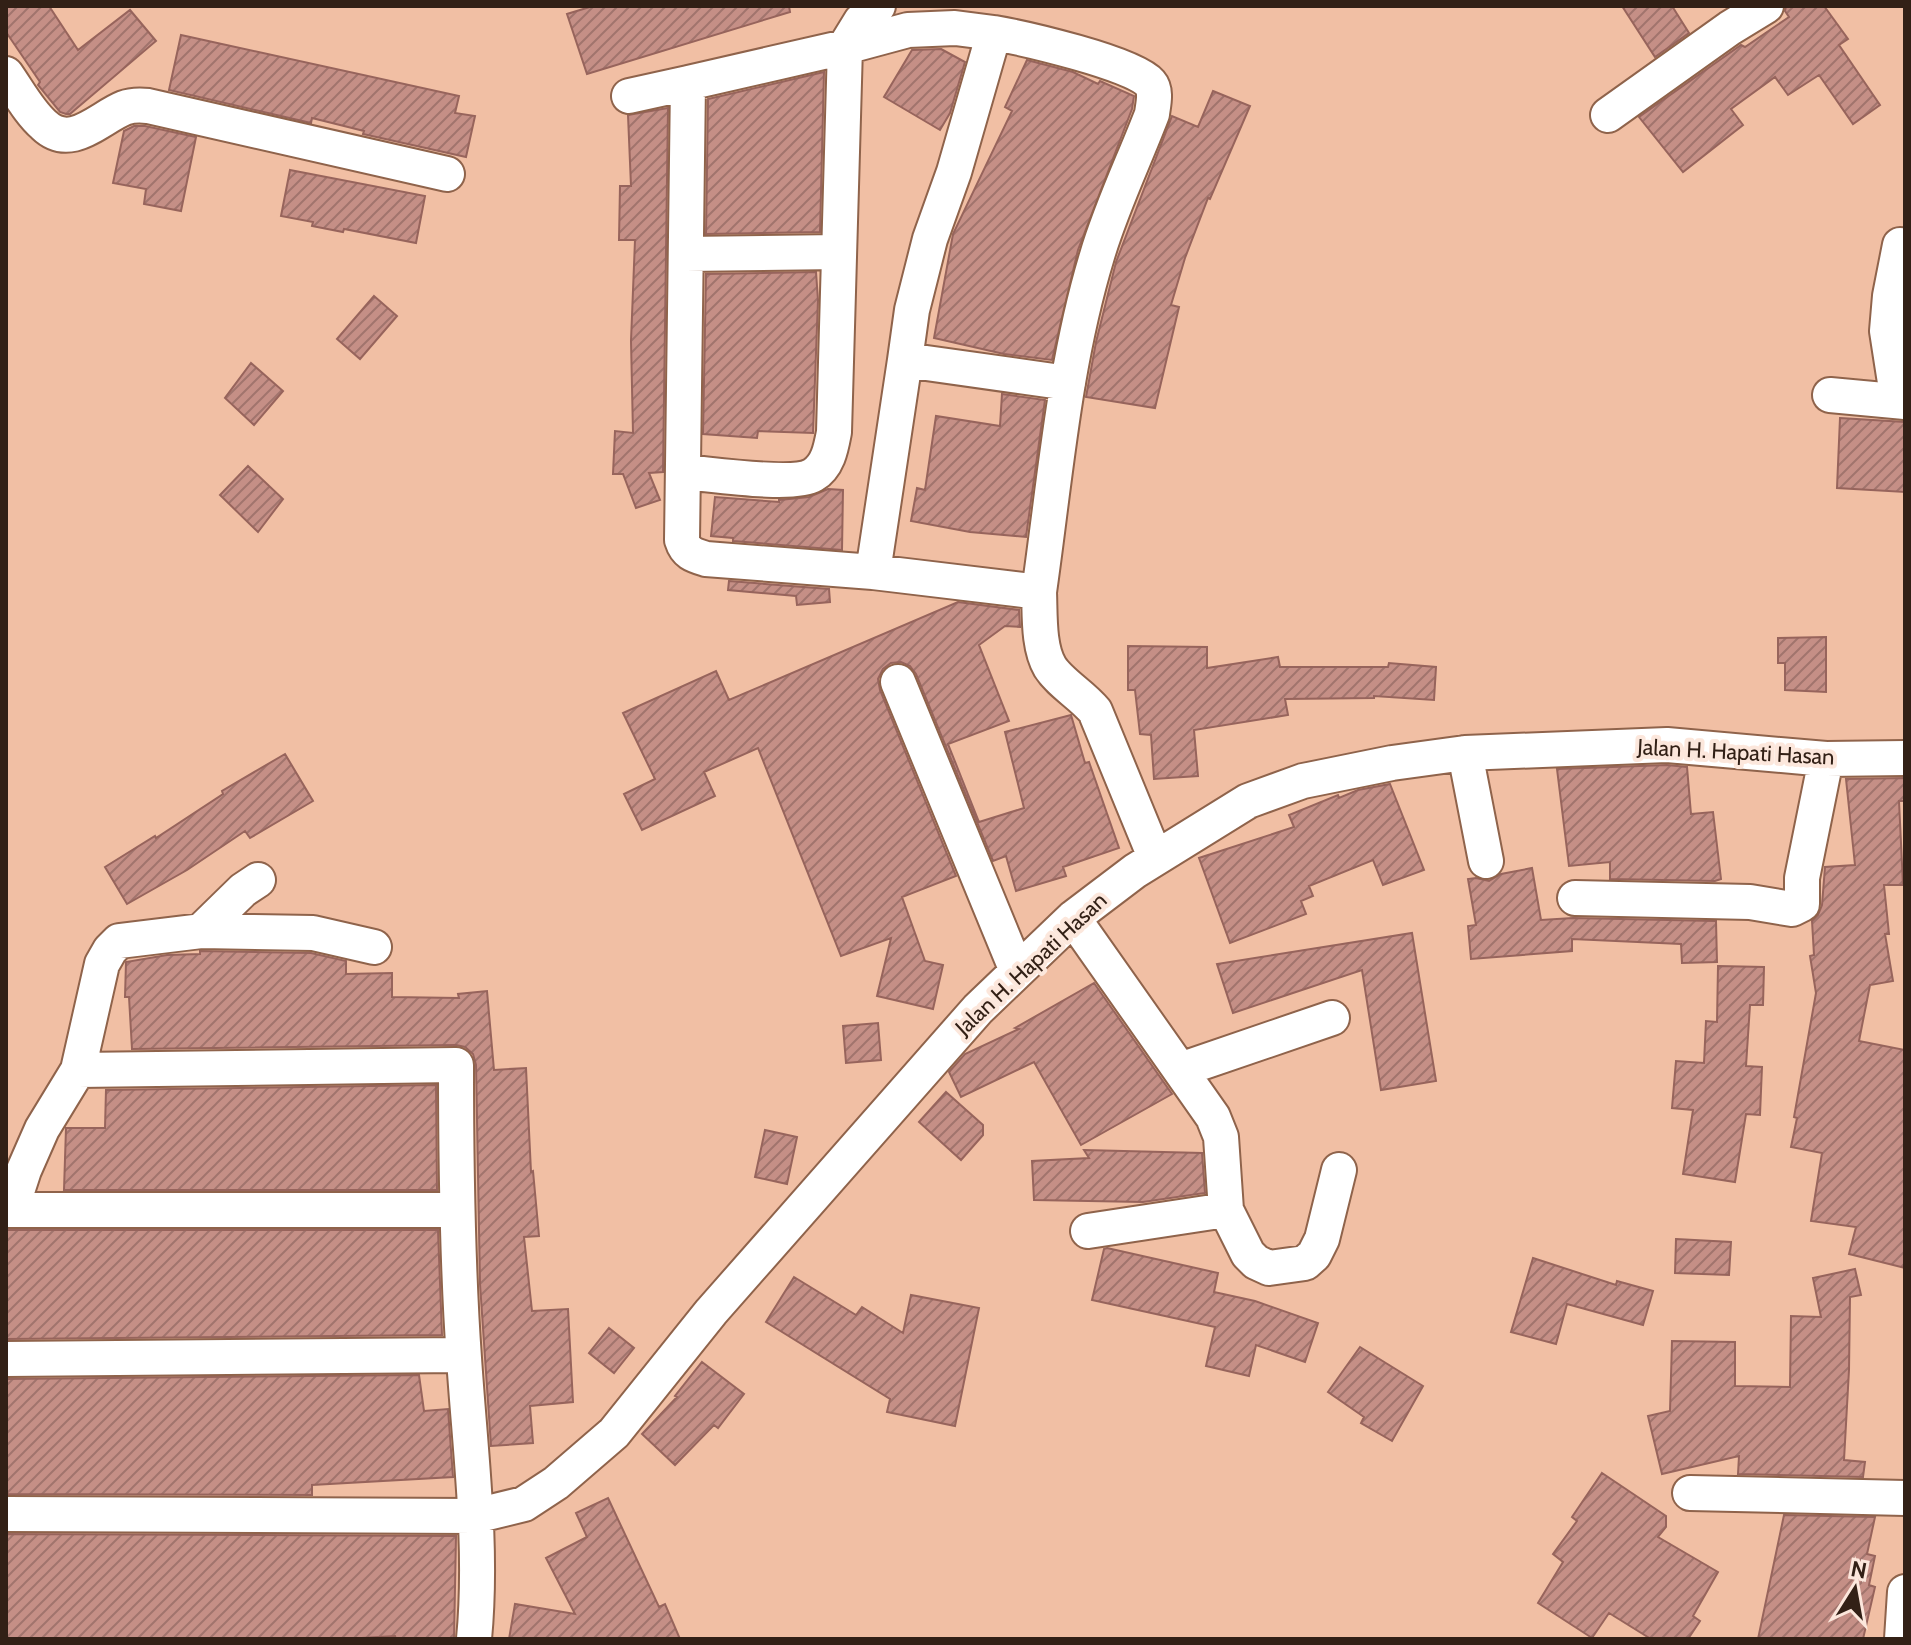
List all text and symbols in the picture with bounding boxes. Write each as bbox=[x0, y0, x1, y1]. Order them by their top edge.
street label: Jalan H. Hapati Hasan bbox=[1636, 733, 1835, 771]
street label: Jalan H. Hapati Hasan bbox=[949, 887, 1112, 1042]
north arrow bbox=[1815, 1549, 1895, 1629]
text: N bbox=[1849, 1555, 1869, 1585]

